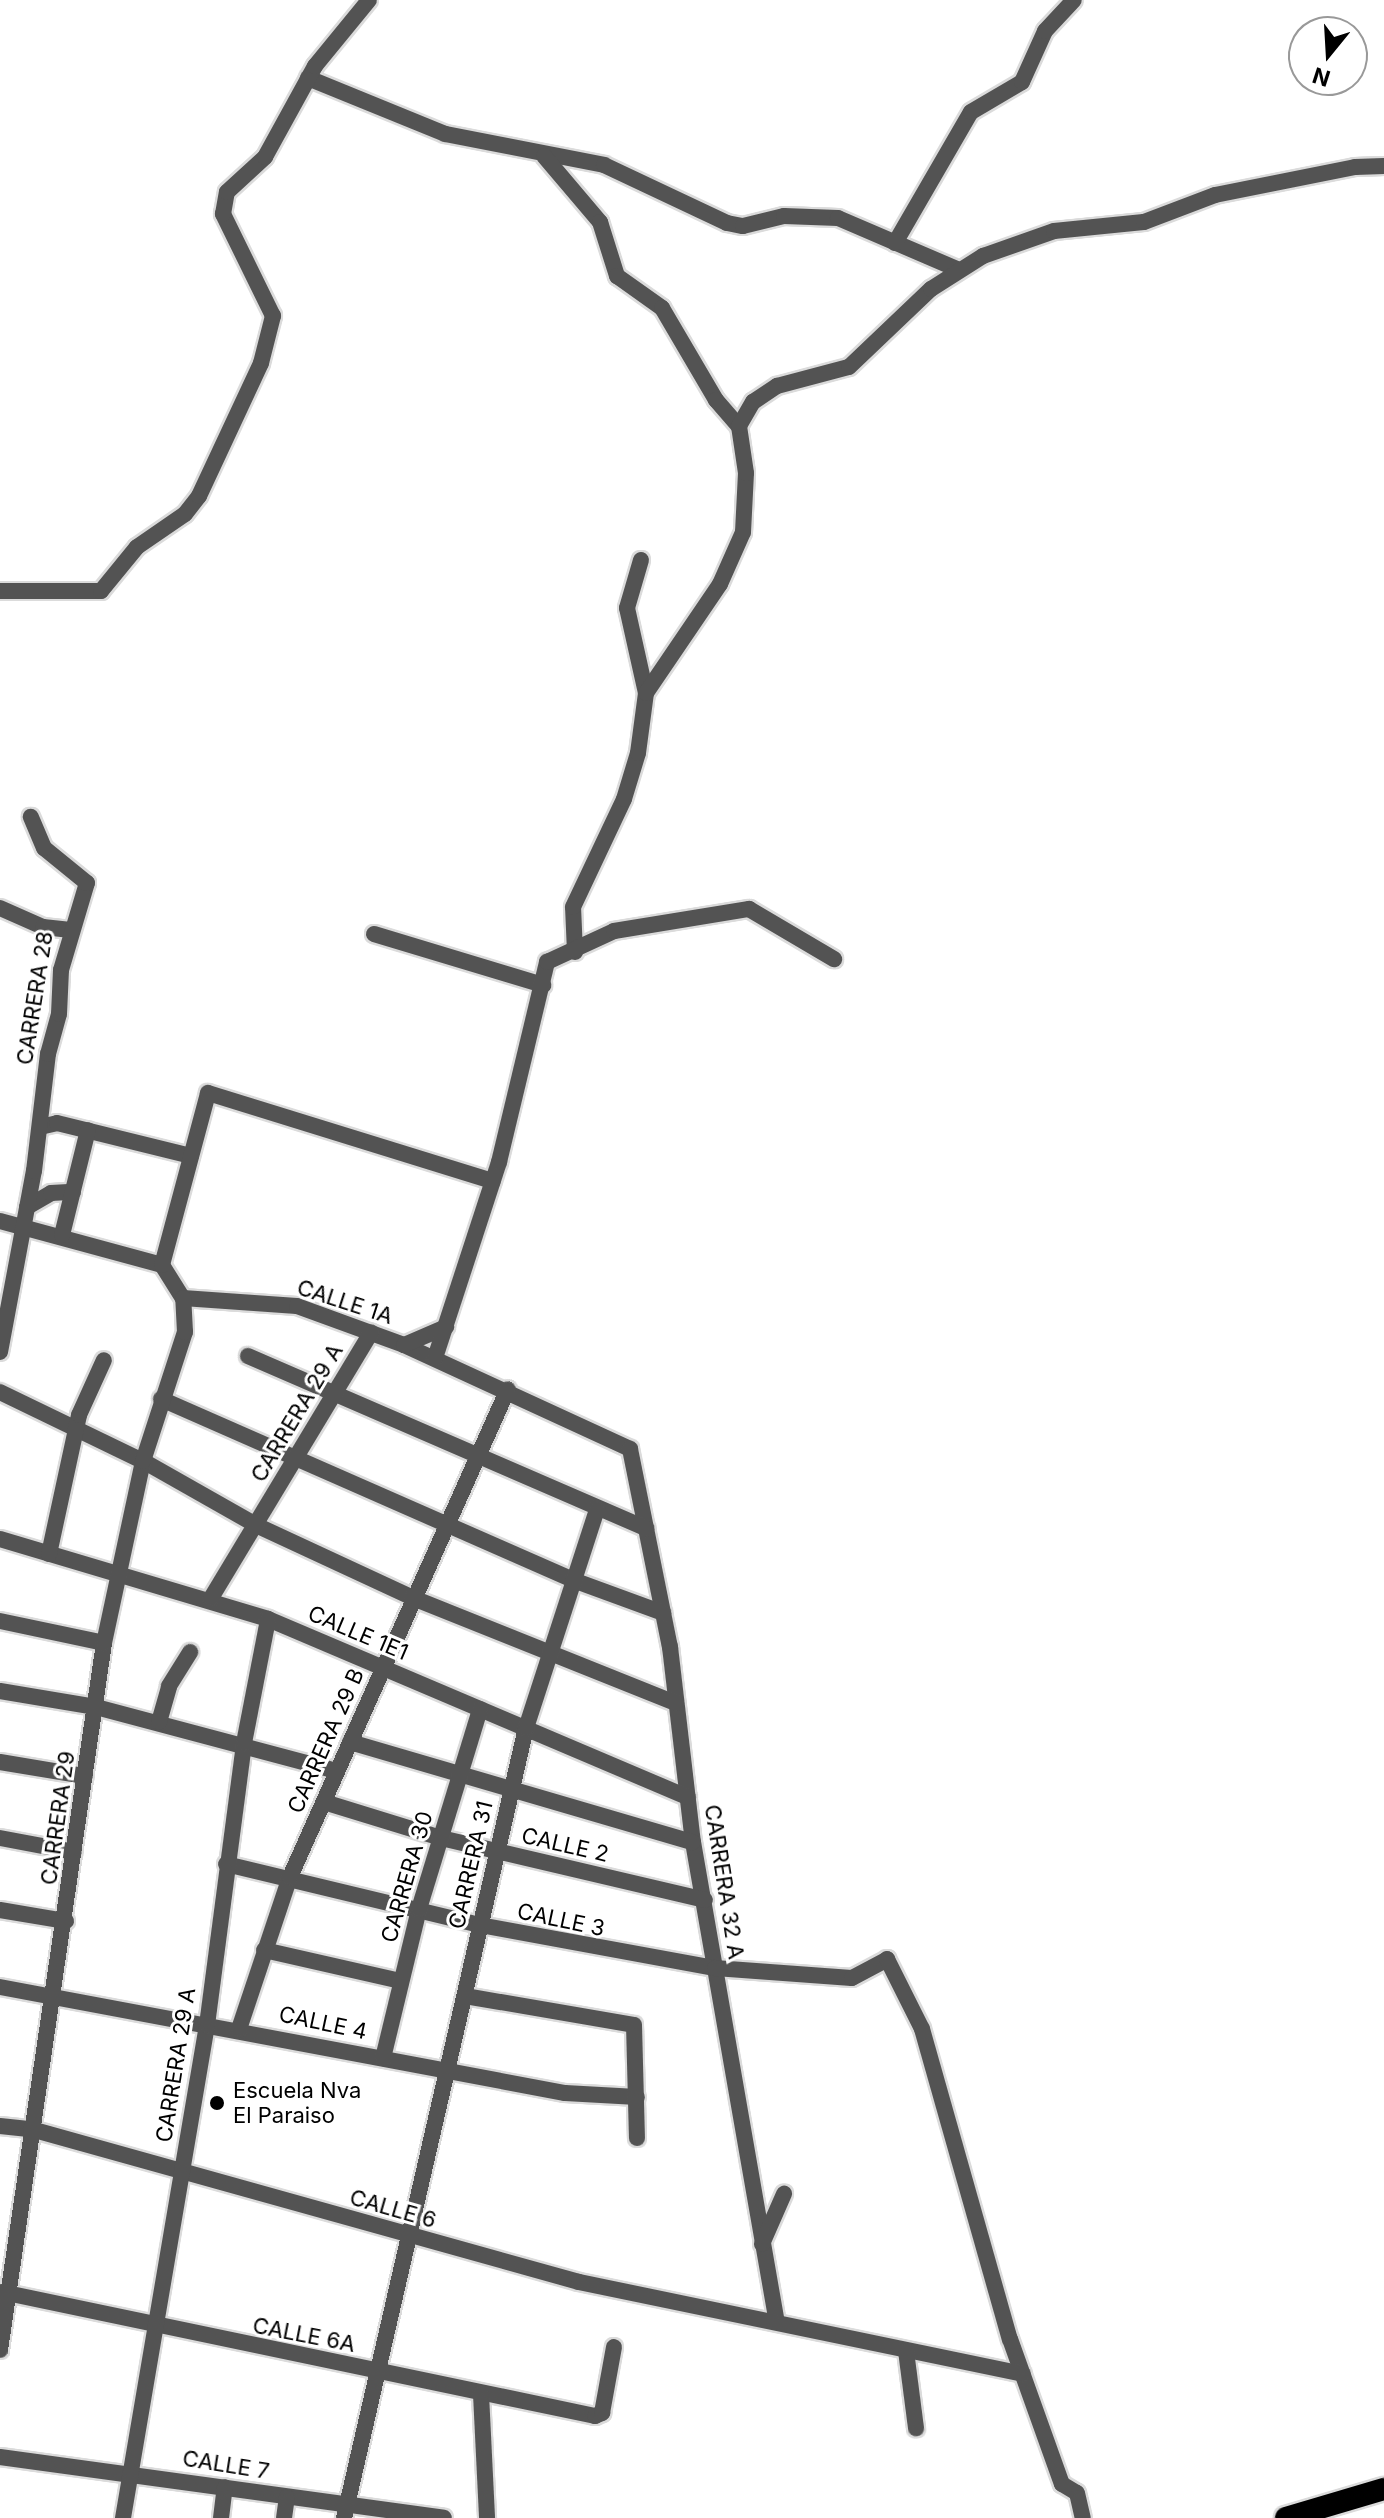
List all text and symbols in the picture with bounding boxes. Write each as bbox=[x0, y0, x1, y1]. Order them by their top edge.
north arrow bbox=[1288, 16, 1368, 96]
text: N bbox=[1309, 62, 1333, 92]
street label: CARRERA 28 bbox=[11, 929, 59, 1067]
street label: CALLE 1A bbox=[294, 1274, 396, 1330]
street label: CARRERA 29 A bbox=[245, 1339, 349, 1487]
street label: CALLE 1E1 bbox=[304, 1600, 412, 1666]
street label: CARRERA 29 B bbox=[282, 1665, 370, 1817]
street label: CARRERA 29 bbox=[36, 1749, 80, 1887]
street label: CARRERA 31 bbox=[443, 1798, 499, 1932]
street label: CARRERA 32 A bbox=[699, 1803, 749, 1961]
street label: CARRERA 30 bbox=[376, 1808, 438, 1946]
street label: CALLE 2 bbox=[519, 1822, 611, 1868]
street label: CALLE 3 bbox=[515, 1898, 607, 1942]
street label: CARRERA 29 A bbox=[151, 1986, 201, 2144]
street label: CALLE 4 bbox=[277, 2001, 369, 2045]
place label: Escuela Nva El Paraiso bbox=[233, 2077, 361, 2128]
marker: Escuela Nva El Paraiso bbox=[208, 2094, 226, 2112]
street label: CALLE 6 bbox=[347, 2184, 439, 2234]
street label: CALLE 6A bbox=[250, 2312, 358, 2358]
street label: CALLE 7 bbox=[181, 2445, 271, 2485]

